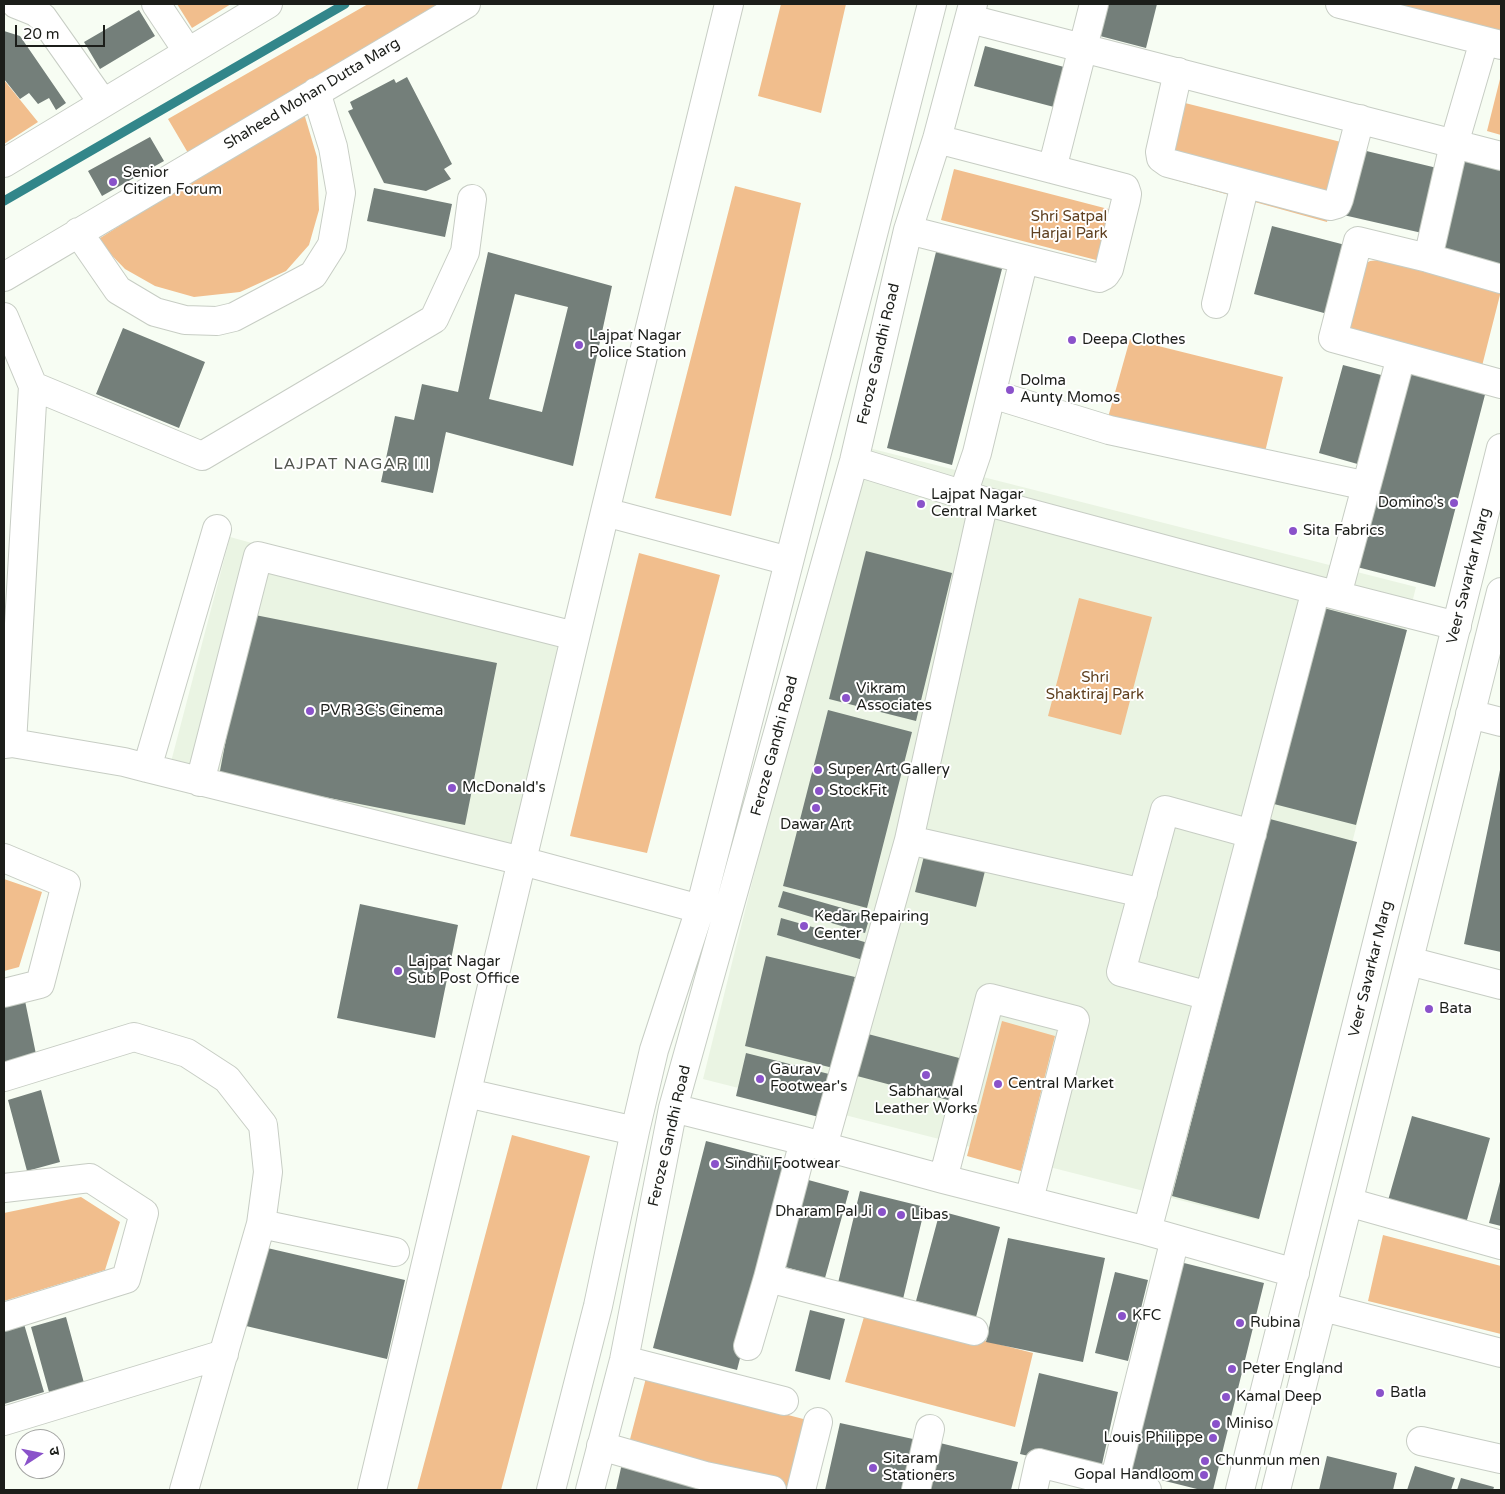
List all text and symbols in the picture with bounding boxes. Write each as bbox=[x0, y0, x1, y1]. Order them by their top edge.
scale bar bbox=[18, 15, 108, 47]
text: 20 m bbox=[23, 25, 60, 43]
street label: Shaheed Mohan Dutta Marg bbox=[221, 34, 403, 154]
place label: Senior Citizen Forum bbox=[123, 164, 222, 199]
marker: Senior Citizen Forum bbox=[107, 176, 119, 188]
park label: Shri Satpal Harjai Park bbox=[1030, 208, 1108, 243]
street label: Feroze Gandhi Road bbox=[854, 282, 904, 426]
place label: Lajpat Nagar Police Station bbox=[589, 327, 686, 362]
place label: Deepa Clothes bbox=[1082, 331, 1186, 349]
marker: Deepa Clothes bbox=[1066, 334, 1078, 346]
marker: Lajpat Nagar Police Station bbox=[573, 339, 585, 351]
place label: Dolma Aunty Momos bbox=[1020, 372, 1120, 407]
marker: Dolma Aunty Momos bbox=[1004, 384, 1016, 396]
district label: LAJPAT NAGAR III bbox=[271, 455, 433, 475]
place label: Lajpat Nagar Central Market bbox=[931, 486, 1037, 521]
place label: Domino's bbox=[1378, 494, 1444, 512]
marker: Domino's bbox=[1448, 497, 1460, 509]
marker: Lajpat Nagar Central Market bbox=[915, 498, 927, 510]
street label: Veer Savarkar Marg bbox=[1443, 506, 1495, 646]
place label: Sita Fabrics bbox=[1303, 522, 1384, 540]
marker: Sita Fabrics bbox=[1287, 525, 1299, 537]
park label: Shri Shaktiraj Park bbox=[1046, 669, 1144, 704]
street label: Feroze Gandhi Road bbox=[748, 674, 802, 818]
place label: Vikram Associates bbox=[856, 680, 932, 715]
marker: Vikram Associates bbox=[840, 692, 852, 704]
place label: PVR 3C’s Cinema bbox=[320, 702, 443, 720]
marker: PVR 3C’s Cinema bbox=[304, 705, 316, 717]
place label: Super Art Gallery bbox=[828, 761, 950, 779]
marker: Super Art Gallery bbox=[812, 764, 824, 776]
place label: McDonald's bbox=[462, 779, 546, 797]
marker: McDonald's bbox=[446, 782, 458, 794]
place label: StockFit bbox=[829, 782, 887, 800]
marker: StockFit bbox=[813, 785, 825, 797]
marker: Dawar Art bbox=[810, 802, 822, 814]
place label: Dawar Art bbox=[780, 816, 852, 834]
street label: Veer Savarkar Marg bbox=[1345, 899, 1397, 1039]
place label: Kedar Repairing Center bbox=[814, 908, 929, 943]
marker: Kedar Repairing Center bbox=[798, 920, 810, 932]
place label: Lajpat Nagar Sub Post Office bbox=[408, 953, 519, 988]
marker: Lajpat Nagar Sub Post Office bbox=[392, 965, 404, 977]
place label: Bata bbox=[1439, 1000, 1472, 1018]
marker: Bata bbox=[1423, 1003, 1435, 1015]
place label: Gaurav Footwear's bbox=[770, 1061, 847, 1096]
street label: Feroze Gandhi Road bbox=[645, 1064, 695, 1208]
marker: Sabharwal Leather Works bbox=[920, 1069, 932, 1081]
marker: Gaurav Footwear's bbox=[754, 1073, 766, 1085]
place label: Central Market bbox=[1008, 1075, 1114, 1093]
marker: Central Market bbox=[992, 1078, 1004, 1090]
place label: Sabharwal Leather Works bbox=[874, 1083, 978, 1118]
place label: Sïndhï Footwear bbox=[725, 1155, 840, 1173]
marker: Sïndhï Footwear bbox=[709, 1158, 721, 1170]
place label: Dharam Pal Ji bbox=[775, 1203, 872, 1221]
marker: Dharam Pal Ji bbox=[876, 1206, 888, 1218]
place label: Libas bbox=[911, 1206, 948, 1224]
marker: Libas bbox=[895, 1209, 907, 1221]
place label: KFC bbox=[1132, 1307, 1161, 1325]
marker: KFC bbox=[1116, 1310, 1128, 1322]
place label: Rubina bbox=[1250, 1314, 1301, 1332]
marker: Rubina bbox=[1234, 1317, 1246, 1329]
place label: Peter England bbox=[1242, 1360, 1343, 1378]
marker: Peter England bbox=[1226, 1363, 1238, 1375]
place label: Batla bbox=[1390, 1384, 1427, 1402]
marker: Batla bbox=[1374, 1387, 1386, 1399]
place label: Kamal Deep bbox=[1236, 1388, 1322, 1406]
marker: Kamal Deep bbox=[1220, 1391, 1232, 1403]
place label: Miniso bbox=[1226, 1415, 1273, 1433]
marker: Miniso bbox=[1210, 1418, 1222, 1430]
north arrow bbox=[15, 1429, 65, 1479]
place label: Louis Philippe bbox=[1104, 1429, 1203, 1447]
marker: Louis Philippe bbox=[1207, 1432, 1219, 1444]
text: उ bbox=[45, 1446, 63, 1457]
place label: Sitaram Stationers bbox=[883, 1450, 955, 1485]
place label: Chunmun men bbox=[1215, 1452, 1320, 1470]
marker: Chunmun men bbox=[1199, 1455, 1211, 1467]
marker: Sitaram Stationers bbox=[867, 1462, 879, 1474]
place label: Gopal Handloom bbox=[1074, 1466, 1194, 1484]
marker: Gopal Handloom bbox=[1198, 1469, 1210, 1481]

